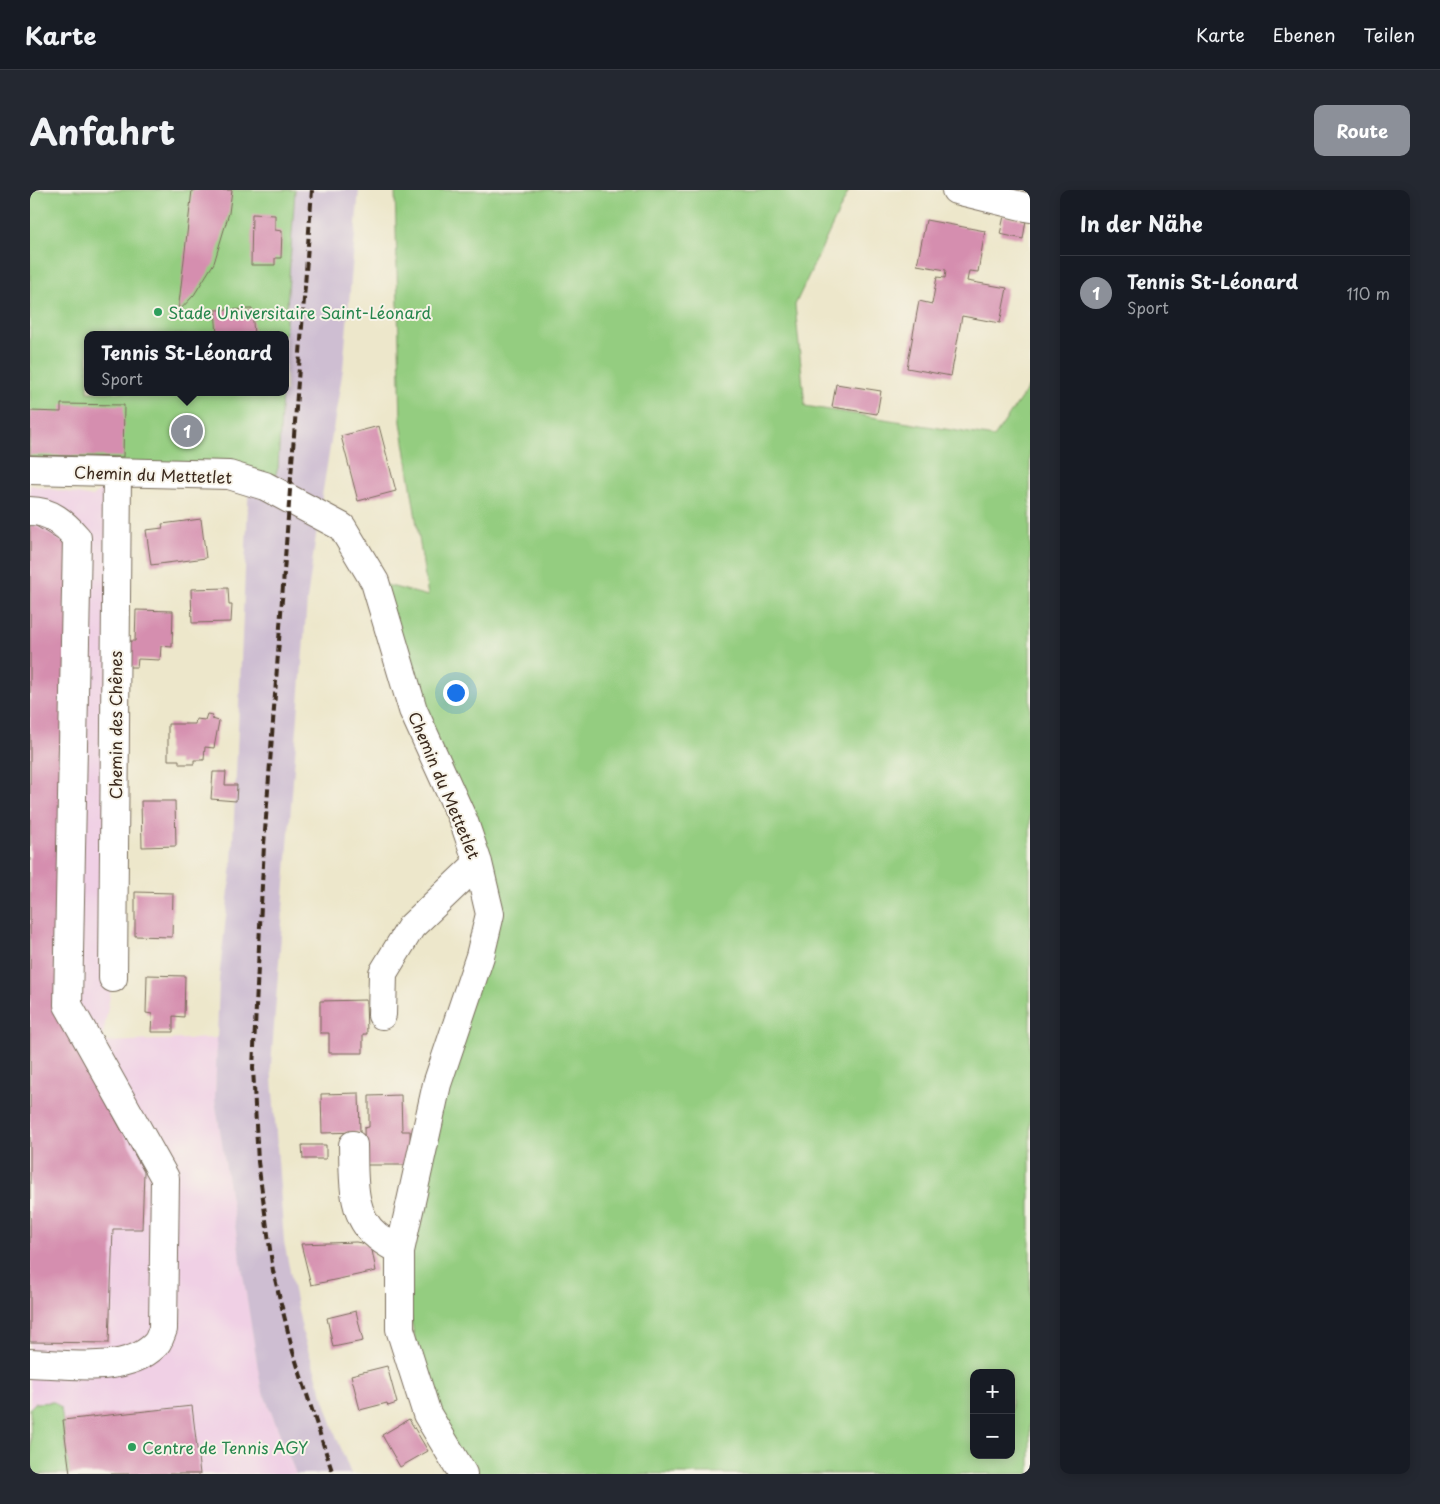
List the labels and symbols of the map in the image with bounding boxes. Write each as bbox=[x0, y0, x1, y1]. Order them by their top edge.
place label: Stade Universitaire Saint-Léonard bbox=[168, 300, 431, 324]
marker: Stade Universitaire Saint-Léonard bbox=[152, 306, 164, 318]
pin: 1 bbox=[171, 412, 203, 450]
street label: Chemin du Mettetlet bbox=[74, 459, 233, 489]
street label: Chemin des Chênes bbox=[103, 651, 127, 799]
your location bbox=[443, 680, 469, 706]
street label: Chemin du Mettetlet bbox=[403, 708, 487, 863]
place label: Centre de Tennis AGY bbox=[142, 1435, 308, 1459]
marker: Centre de Tennis AGY bbox=[126, 1441, 138, 1453]

